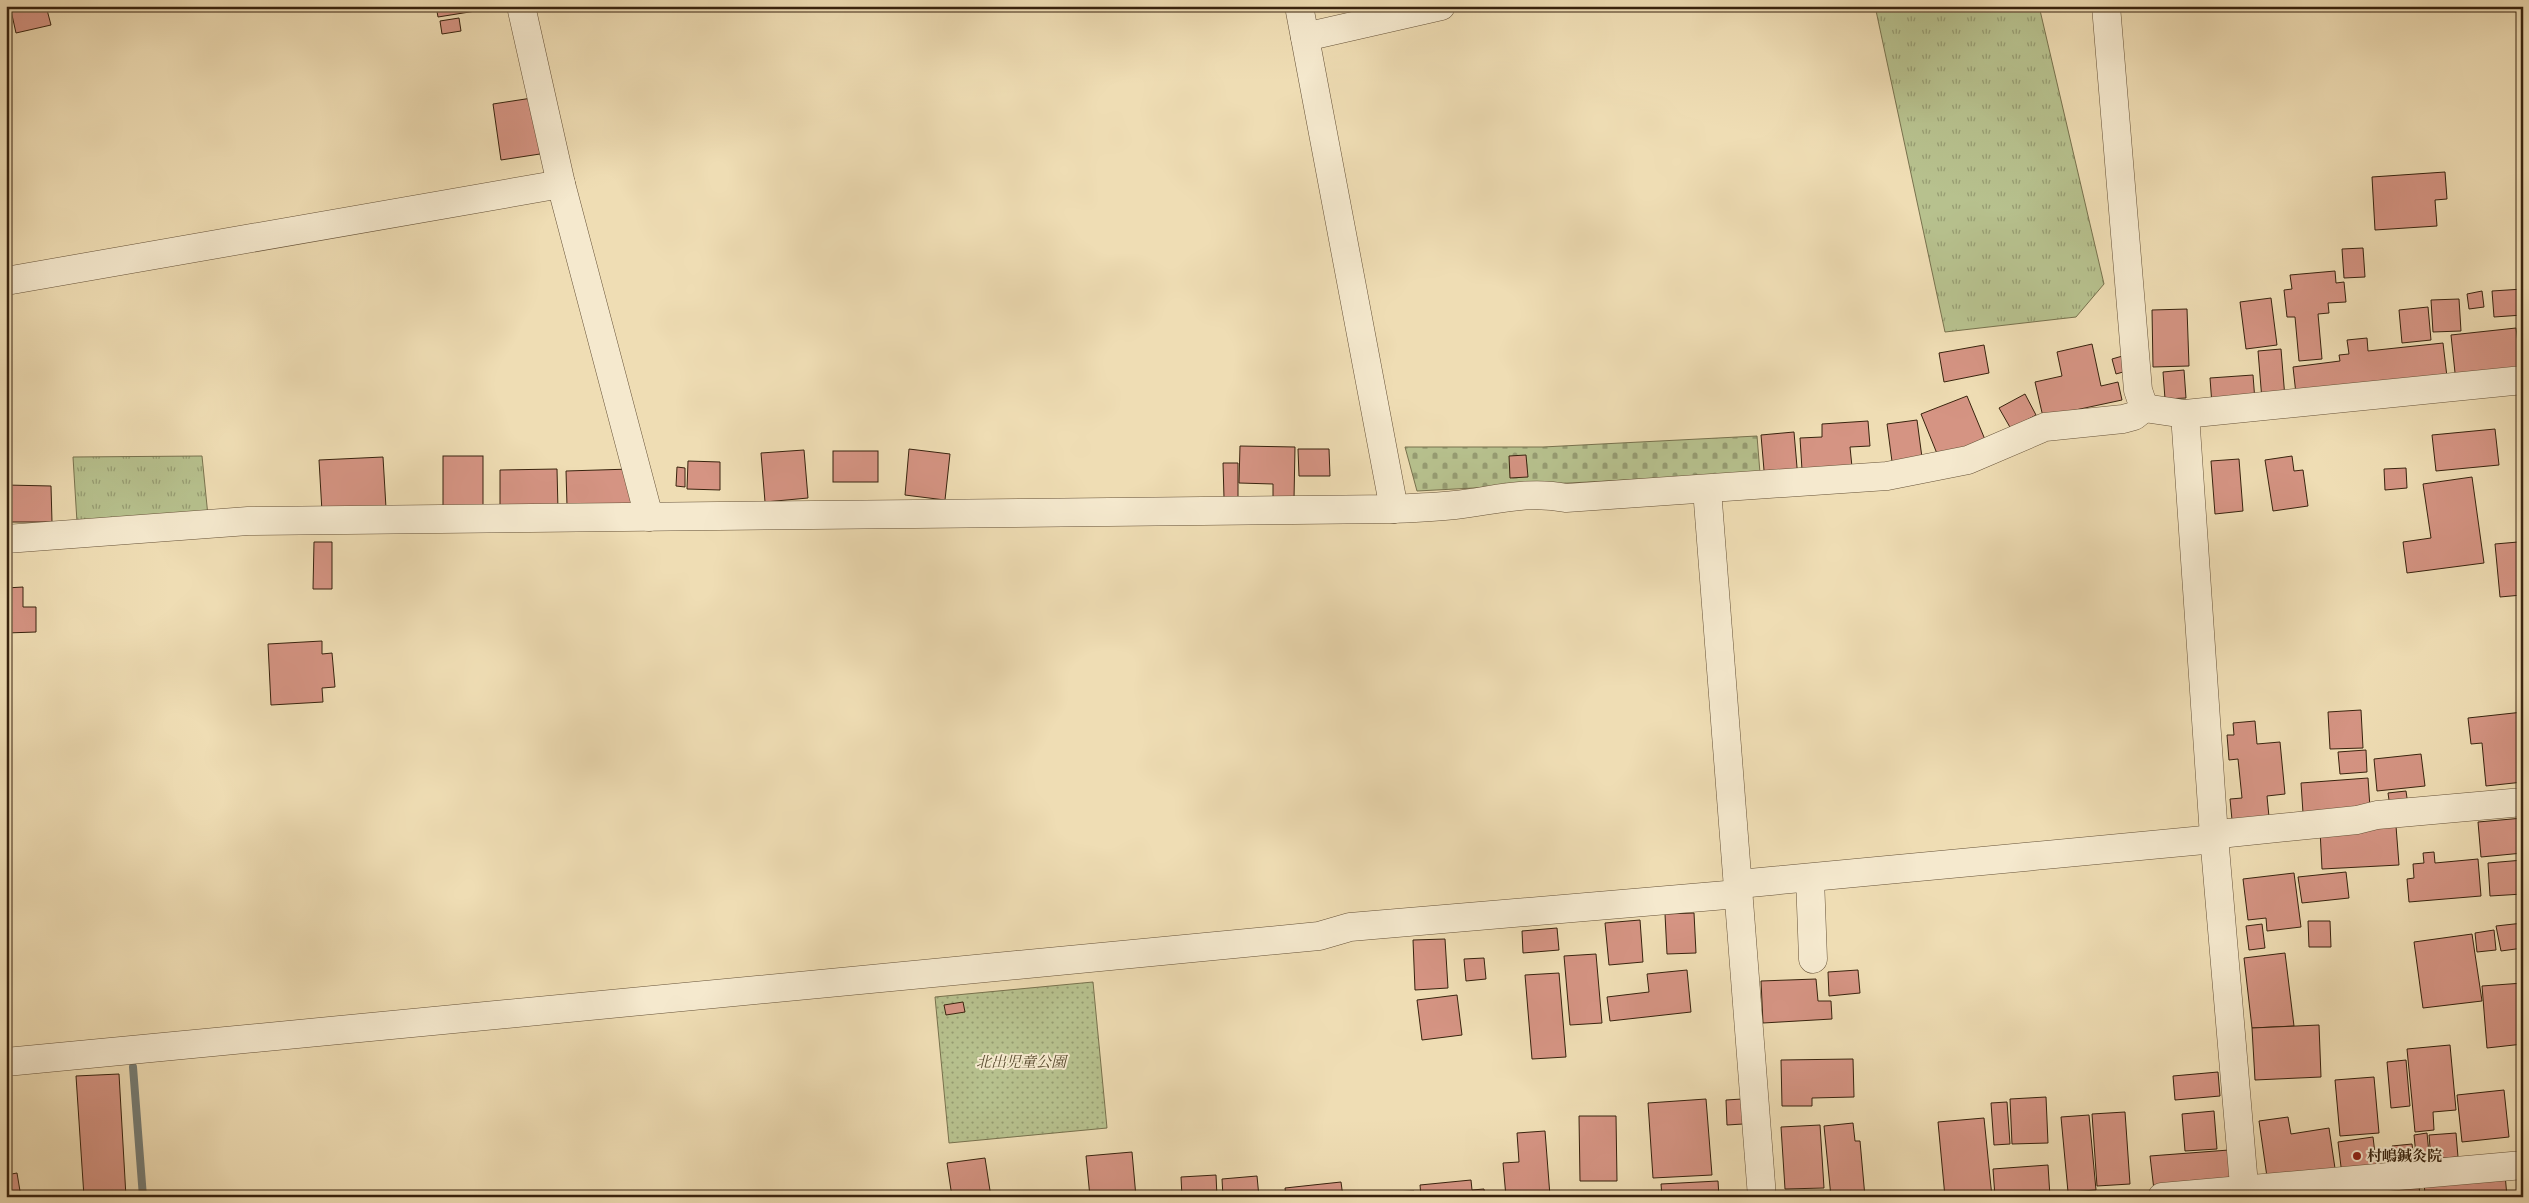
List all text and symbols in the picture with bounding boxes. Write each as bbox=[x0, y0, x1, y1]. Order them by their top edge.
park label: 北出児童公園 bbox=[976, 1052, 1069, 1072]
place label: 村嶋鍼灸院 bbox=[2367, 1146, 2442, 1166]
marker: 村嶋鍼灸院 bbox=[2351, 1150, 2363, 1162]

